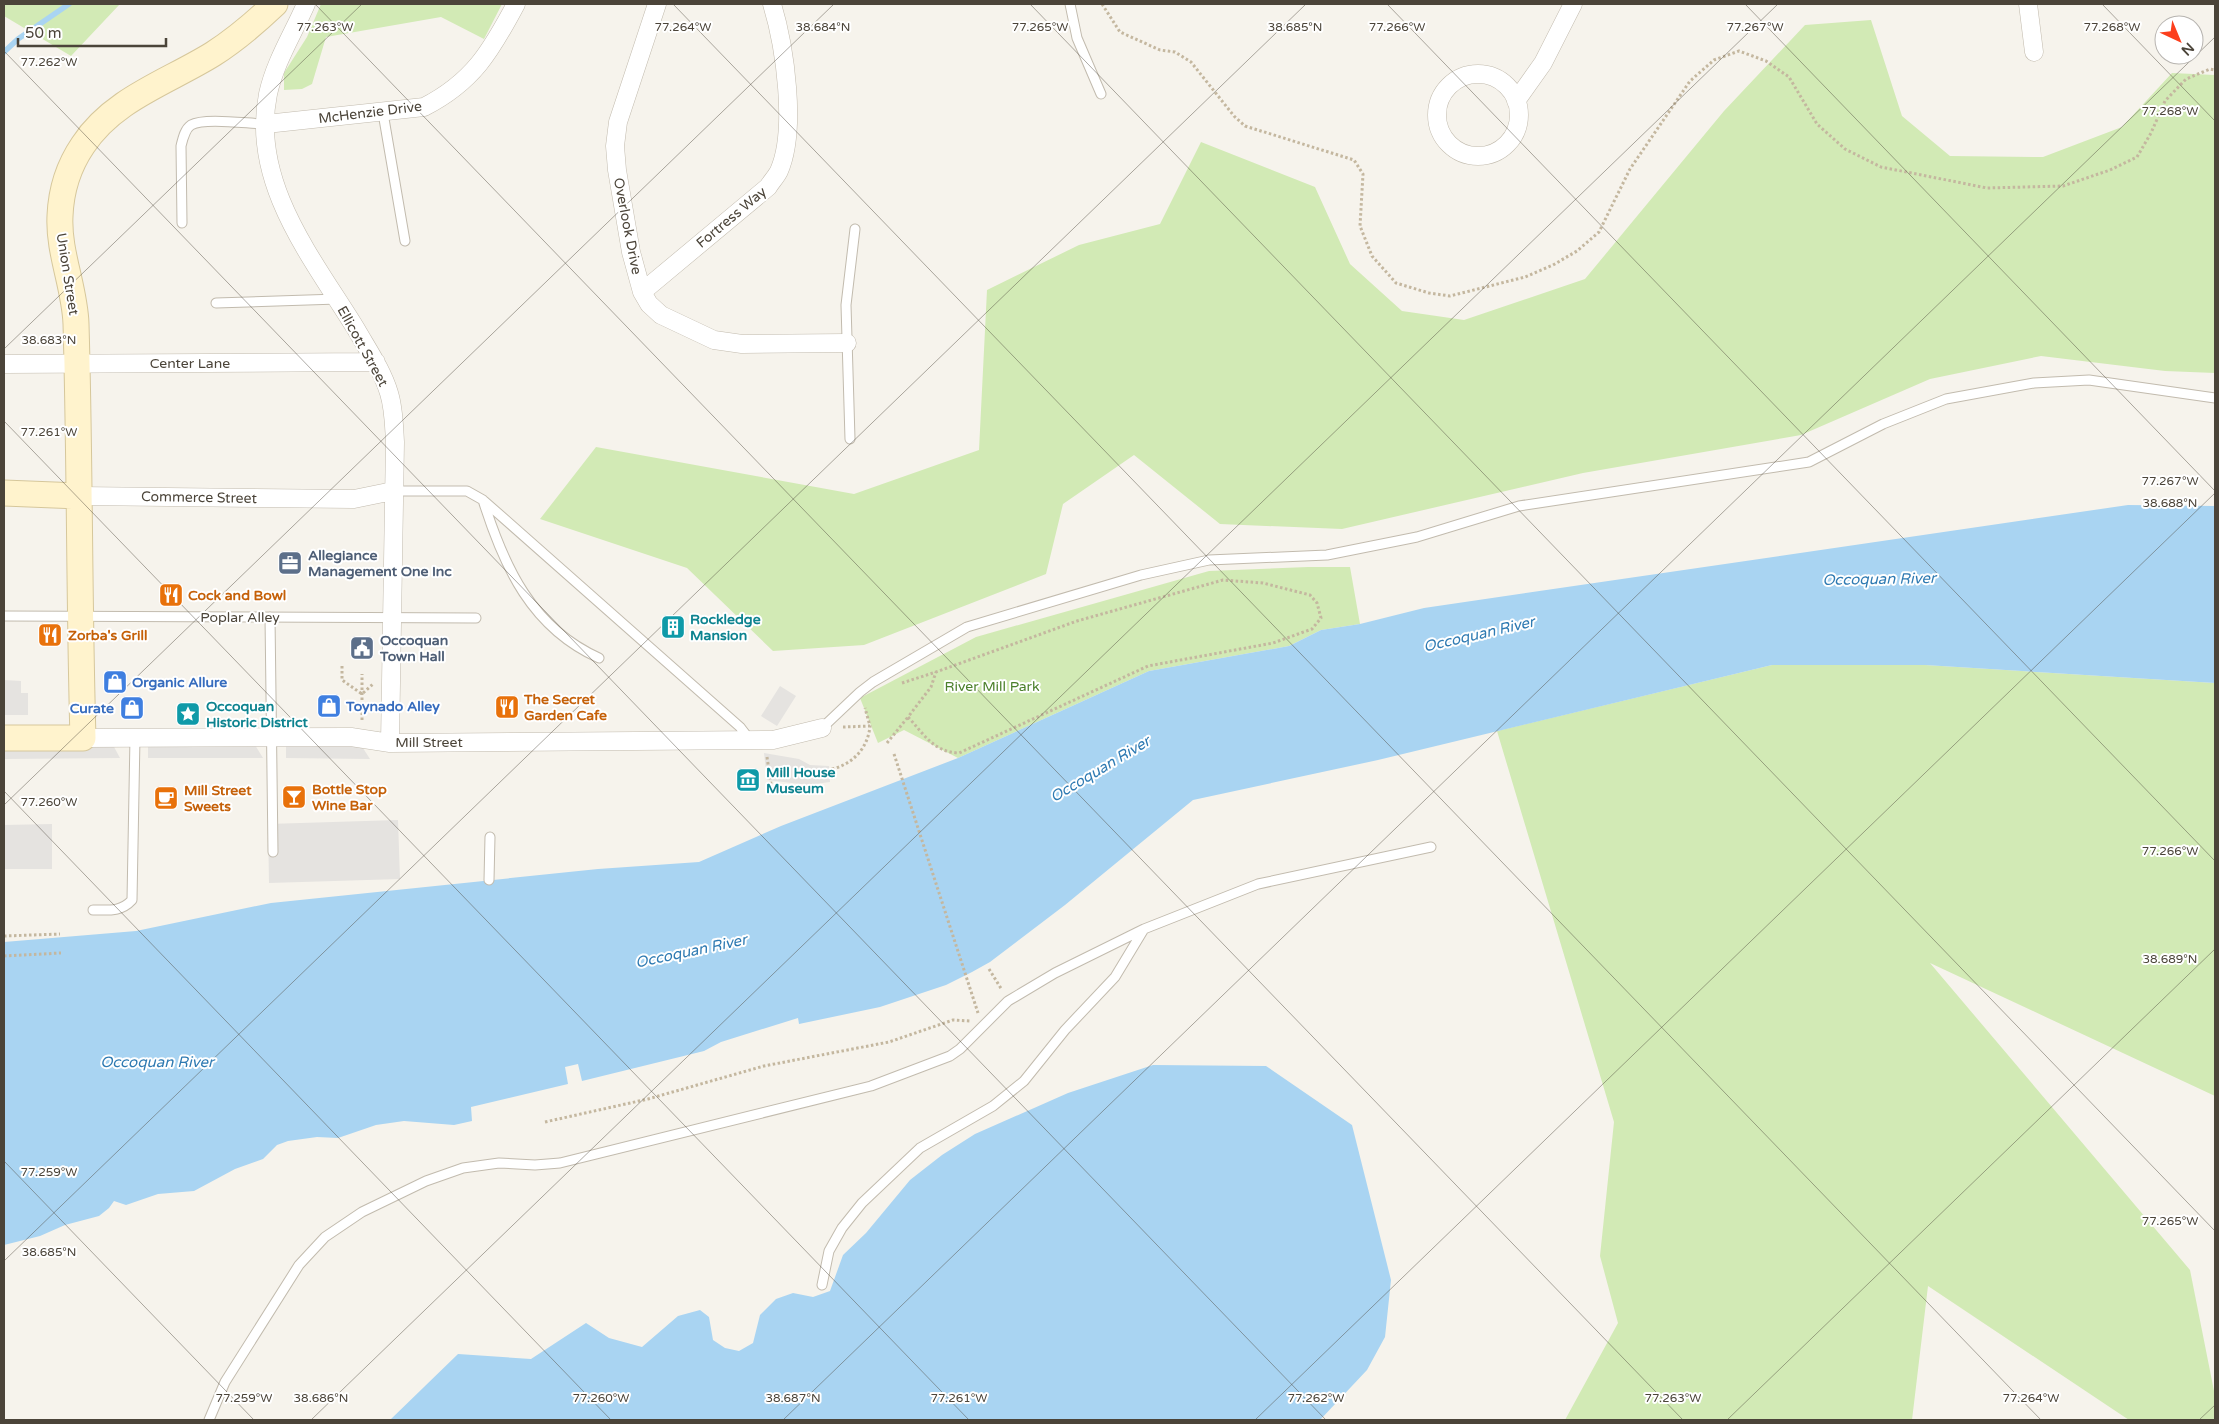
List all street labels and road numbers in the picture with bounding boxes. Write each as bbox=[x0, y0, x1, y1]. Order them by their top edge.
street label: McHenzie Drive bbox=[317, 98, 423, 127]
street label: Overlook Drive bbox=[610, 176, 645, 276]
street label: Fortress Way bbox=[693, 183, 770, 252]
street label: Union Street bbox=[53, 232, 83, 317]
street label: Ellicott Street bbox=[333, 303, 392, 390]
street label: Center Lane bbox=[150, 355, 230, 372]
street label: Commerce Street bbox=[141, 488, 258, 507]
street label: Poplar Alley bbox=[200, 609, 280, 626]
street label: Mill Street bbox=[395, 734, 463, 751]

